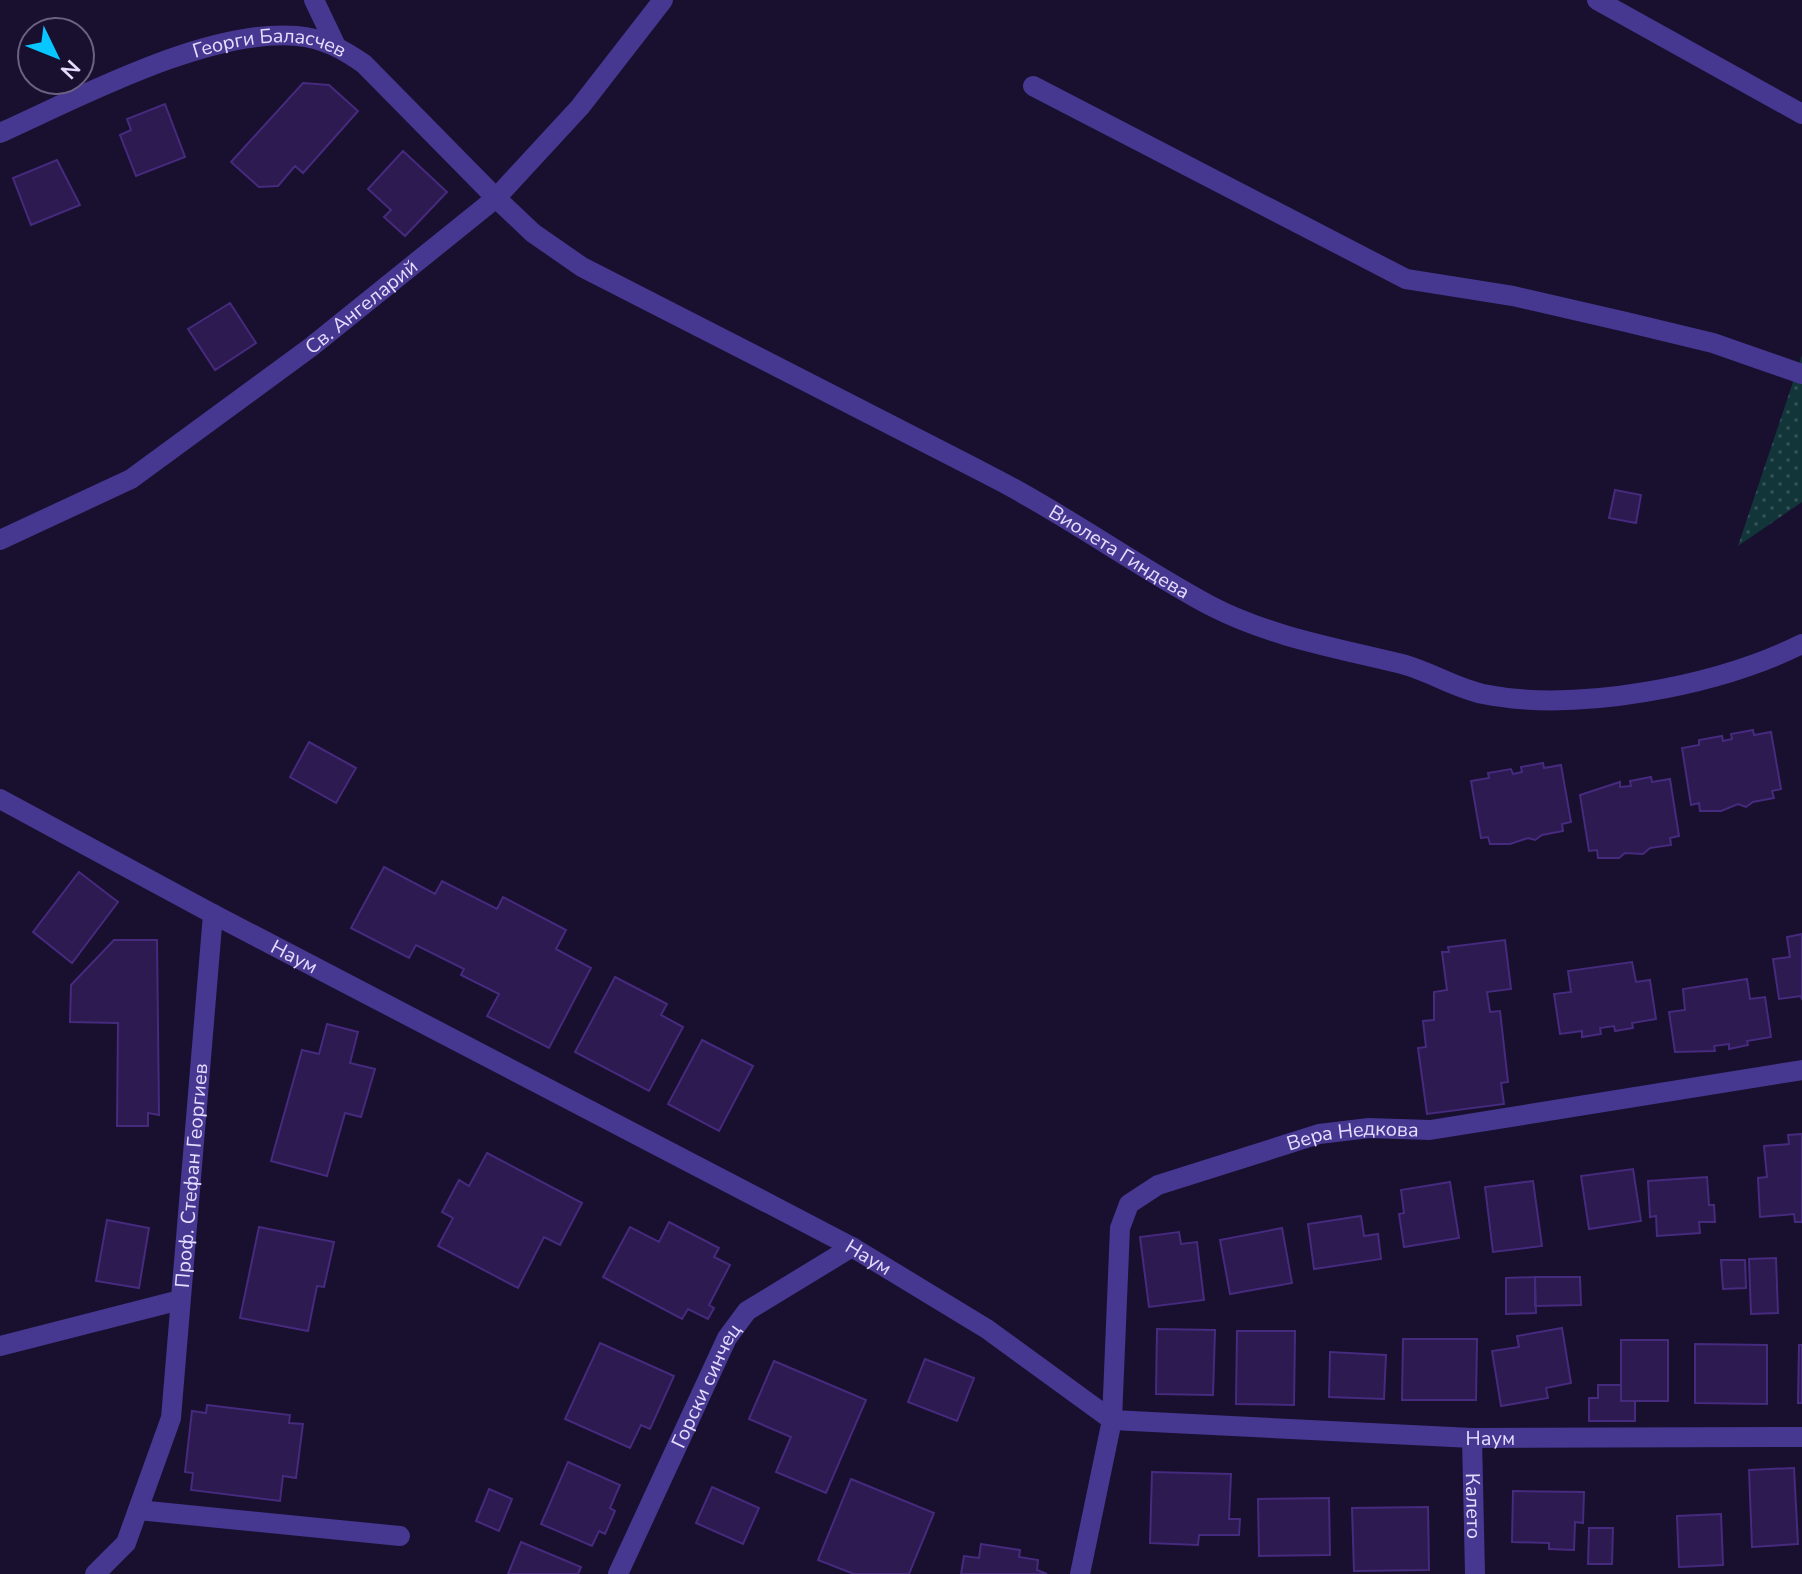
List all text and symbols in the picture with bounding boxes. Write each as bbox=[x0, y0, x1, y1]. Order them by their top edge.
north arrow bbox=[16, 16, 96, 96]
street label: Георги Баласчев bbox=[189, 22, 351, 65]
text: N bbox=[53, 53, 86, 85]
street label: Св. Ангеларий bbox=[299, 253, 423, 361]
street label: Виолета Гиндева bbox=[1044, 499, 1194, 605]
street label: Наум bbox=[266, 933, 323, 980]
street label: Проф. Стефан Георгиев bbox=[169, 1062, 215, 1289]
street label: Вера Недкова bbox=[1283, 1115, 1419, 1157]
street label: Наум bbox=[840, 1233, 897, 1282]
street label: Горски синчец bbox=[665, 1318, 748, 1452]
street label: Наум bbox=[1465, 1425, 1515, 1452]
street label: Калето bbox=[1459, 1473, 1487, 1539]

